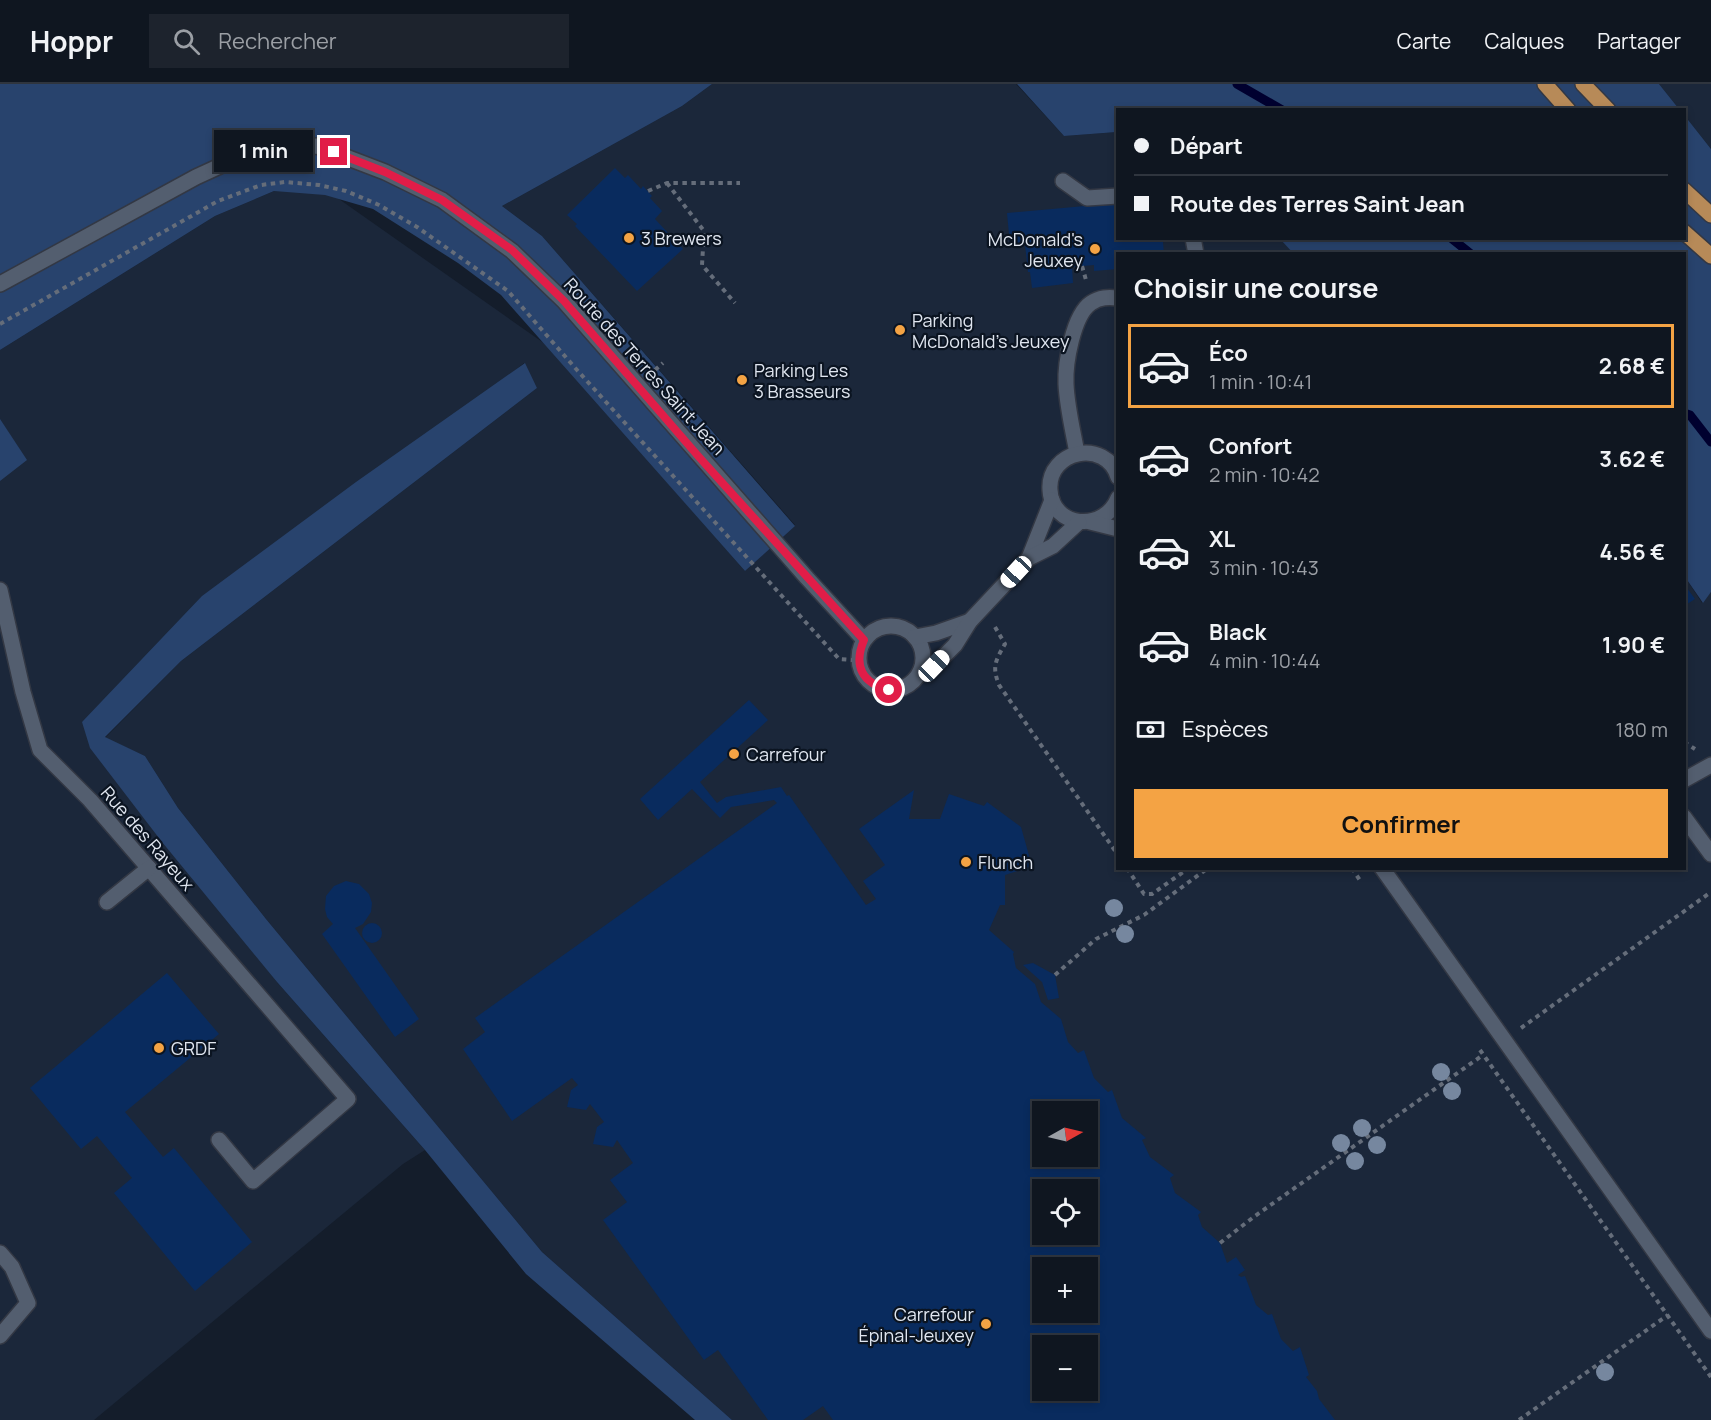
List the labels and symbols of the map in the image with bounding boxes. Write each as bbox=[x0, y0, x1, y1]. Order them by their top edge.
callout: 1 min bbox=[214, 131, 313, 173]
route end bbox=[320, 138, 347, 165]
place label: 3 Brewers bbox=[641, 226, 722, 250]
place label: McDonald's Jeuxey bbox=[988, 227, 1083, 272]
marker: 3 Brewers bbox=[622, 231, 636, 245]
marker: McDonald's Jeuxey bbox=[1088, 242, 1102, 256]
street label: Route des Terres Saint Jean bbox=[559, 272, 731, 460]
place label: Parking McDonald's Jeuxey bbox=[912, 308, 1070, 353]
marker: Parking McDonald's Jeuxey bbox=[893, 323, 907, 337]
place label: Parking Les 3 Brasseurs bbox=[754, 358, 850, 403]
marker: Parking Les 3 Brasseurs bbox=[735, 373, 749, 387]
car bbox=[997, 553, 1035, 591]
car bbox=[915, 647, 953, 685]
route start bbox=[875, 676, 902, 703]
place label: Carrefour bbox=[746, 742, 827, 766]
marker: Carrefour bbox=[727, 747, 741, 761]
street label: Rue des Rayeux bbox=[96, 781, 200, 896]
place label: Flunch bbox=[978, 850, 1033, 874]
marker: Flunch bbox=[959, 855, 973, 869]
place label: GRDF bbox=[171, 1036, 216, 1060]
marker: GRDF bbox=[152, 1041, 166, 1055]
north arrow bbox=[1032, 1101, 1098, 1167]
place label: Carrefour Épinal-Jeuxey bbox=[858, 1302, 975, 1347]
marker: Carrefour Épinal-Jeuxey bbox=[979, 1317, 993, 1331]

